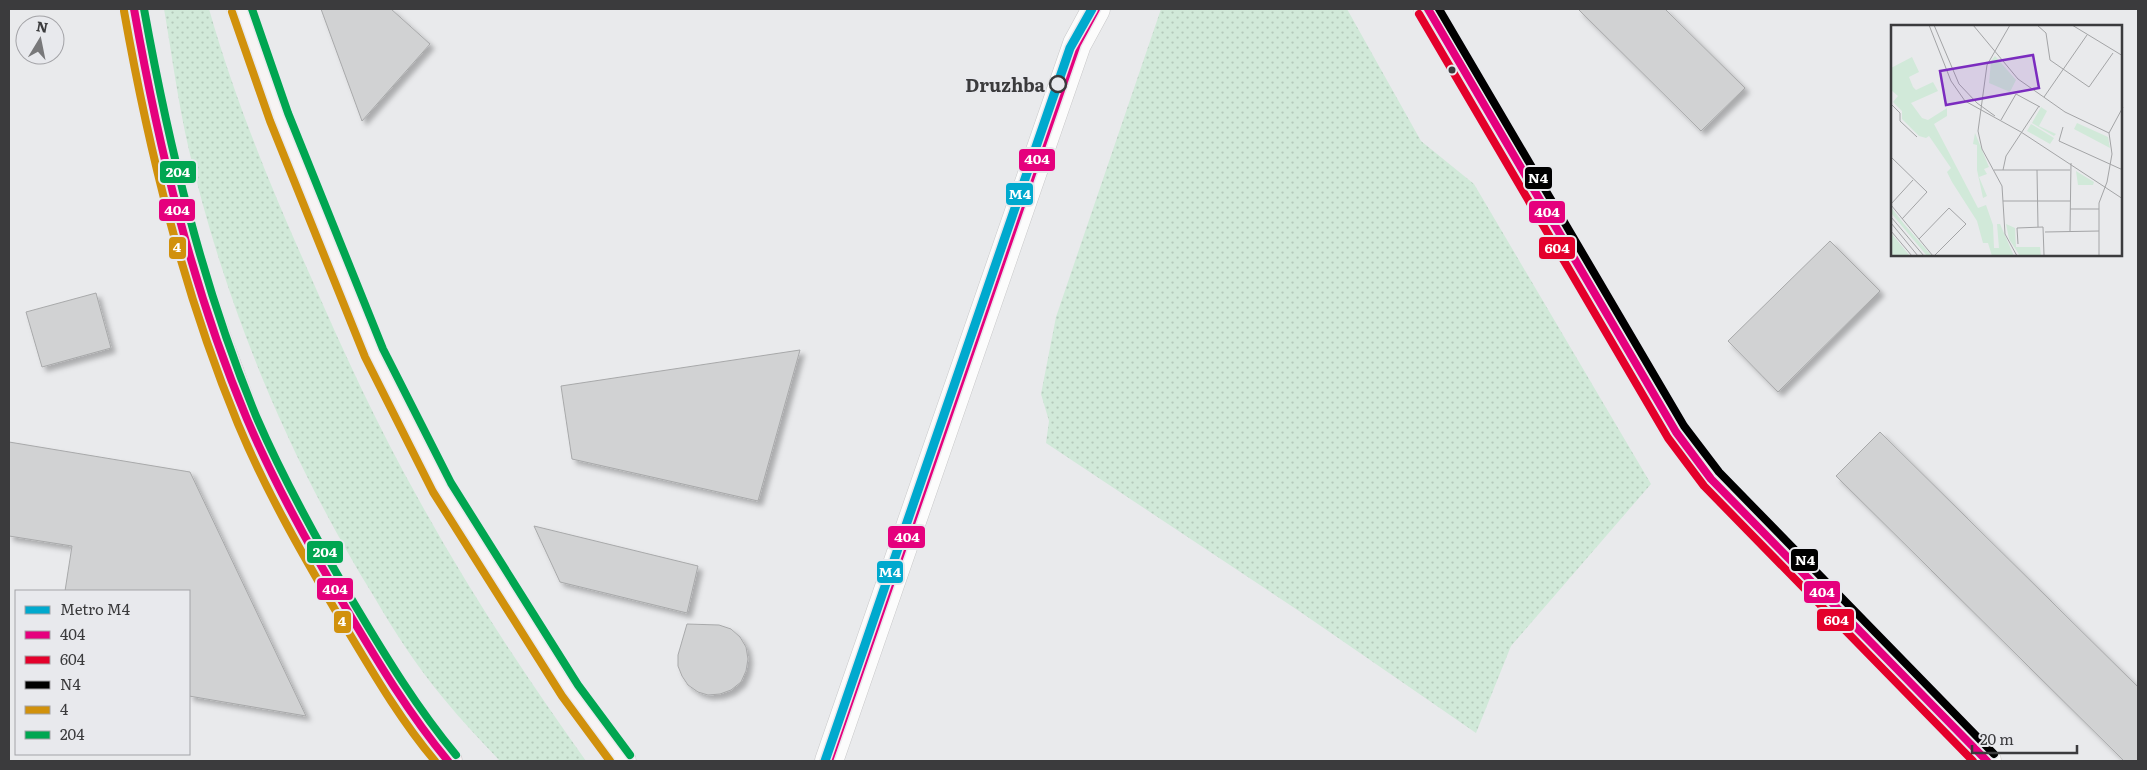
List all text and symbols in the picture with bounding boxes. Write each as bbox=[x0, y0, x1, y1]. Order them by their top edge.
north arrow bbox=[15, 15, 65, 65]
text: N bbox=[35, 15, 50, 37]
inset map bbox=[1891, 25, 2122, 256]
unlabelled marker bbox=[1447, 65, 1457, 75]
place label: Druzhba bbox=[965, 71, 1046, 98]
marker: Druzhba bbox=[1049, 75, 1067, 93]
line badge: 404 bbox=[1018, 148, 1056, 172]
text: 404 bbox=[1024, 148, 1050, 168]
line badge: 204 bbox=[159, 160, 197, 184]
text: 204 bbox=[166, 161, 191, 181]
line badge: N4 bbox=[1524, 166, 1553, 190]
text: N4 bbox=[1528, 167, 1549, 187]
line badge: M4 bbox=[1005, 182, 1034, 206]
text: M4 bbox=[1009, 183, 1032, 203]
line badge: 404 bbox=[158, 198, 196, 222]
text: 404 bbox=[164, 199, 190, 219]
line badge: 404 bbox=[1528, 200, 1566, 224]
text: 404 bbox=[1534, 201, 1560, 221]
line badge: 4 bbox=[168, 236, 187, 260]
text: 4 bbox=[173, 236, 182, 256]
line badge: 604 bbox=[1538, 236, 1576, 260]
text: 604 bbox=[1544, 237, 1570, 257]
line badge: 404 bbox=[887, 525, 926, 549]
text: 404 bbox=[894, 526, 920, 546]
line badge: 204 bbox=[306, 540, 344, 564]
text: 204 bbox=[313, 541, 338, 561]
line badge: N4 bbox=[1790, 548, 1819, 572]
text: N4 bbox=[1795, 549, 1816, 569]
line badge: M4 bbox=[876, 560, 904, 584]
text: M4 bbox=[879, 561, 902, 581]
line badge: 404 bbox=[316, 577, 354, 601]
text: 404 bbox=[322, 578, 348, 598]
line badge: 404 bbox=[1803, 580, 1841, 604]
text: 404 bbox=[1809, 581, 1835, 601]
legend bbox=[15, 590, 190, 755]
text: Metro M4 bbox=[60, 597, 130, 620]
line badge: 604 bbox=[1816, 608, 1855, 632]
text: 604 bbox=[1823, 609, 1849, 629]
line badge: 4 bbox=[333, 610, 352, 634]
text: 4 bbox=[338, 610, 347, 630]
text: 404 bbox=[60, 622, 85, 645]
text: 604 bbox=[60, 647, 85, 670]
text: N4 bbox=[60, 672, 81, 695]
text: 4 bbox=[60, 697, 68, 720]
text: 204 bbox=[60, 722, 85, 745]
scale bar bbox=[1972, 722, 2077, 754]
text: 20 m bbox=[1980, 727, 2014, 750]

